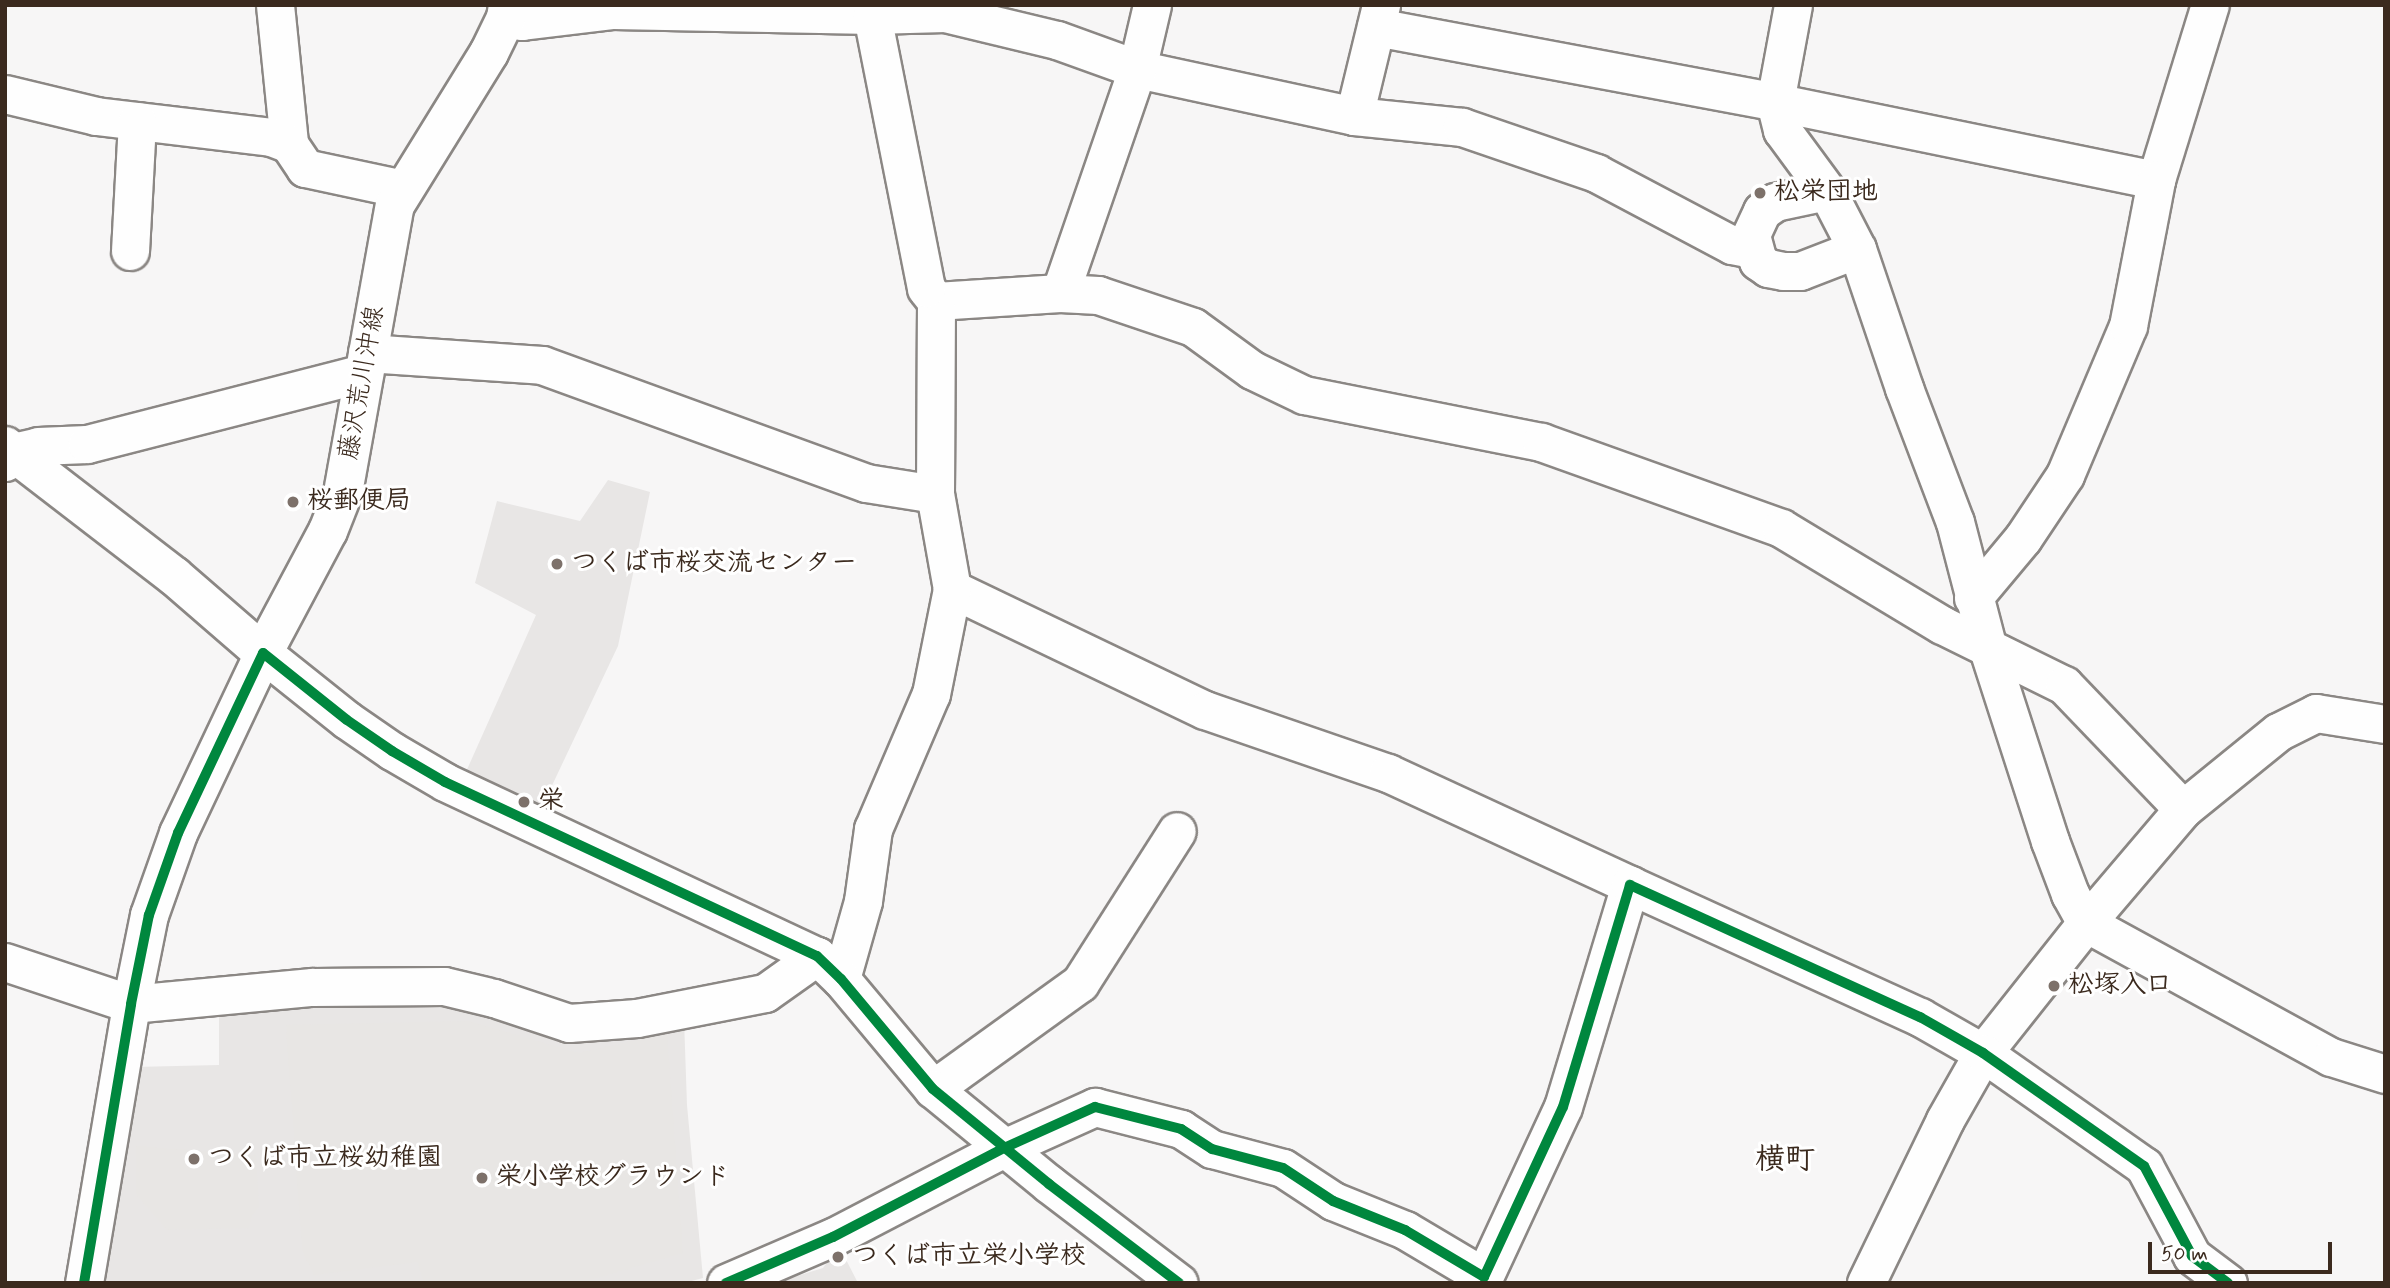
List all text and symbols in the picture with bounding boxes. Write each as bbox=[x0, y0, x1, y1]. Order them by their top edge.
place label: 松栄団地 bbox=[1774, 177, 1878, 209]
marker: 松栄団地 bbox=[1752, 185, 1768, 201]
street label: 藤沢荒川沖線 bbox=[334, 303, 392, 463]
place label: 桜郵便局 bbox=[307, 486, 411, 518]
marker: 桜郵便局 bbox=[285, 494, 301, 510]
place label: つくば市桜交流センター bbox=[571, 548, 857, 580]
marker: つくば市桜交流センター bbox=[549, 556, 565, 572]
place label: 栄 bbox=[538, 786, 564, 818]
marker: 栄 bbox=[516, 794, 532, 810]
place label: 松塚入口 bbox=[2068, 970, 2172, 1002]
marker: 松塚入口 bbox=[2046, 978, 2062, 994]
district label: 横町 bbox=[1755, 1142, 1815, 1178]
place label: つくば市立桜幼稚園 bbox=[208, 1143, 442, 1175]
marker: つくば市立桜幼稚園 bbox=[186, 1151, 202, 1167]
place label: 栄小学校グラウンド bbox=[496, 1162, 730, 1194]
marker: 栄小学校グラウンド bbox=[474, 1170, 490, 1186]
scale bar bbox=[2152, 1228, 2336, 1272]
text: 50 m bbox=[2161, 1240, 2208, 1268]
place label: つくば市立栄小学校 bbox=[852, 1241, 1086, 1273]
marker: つくば市立栄小学校 bbox=[830, 1249, 846, 1265]

